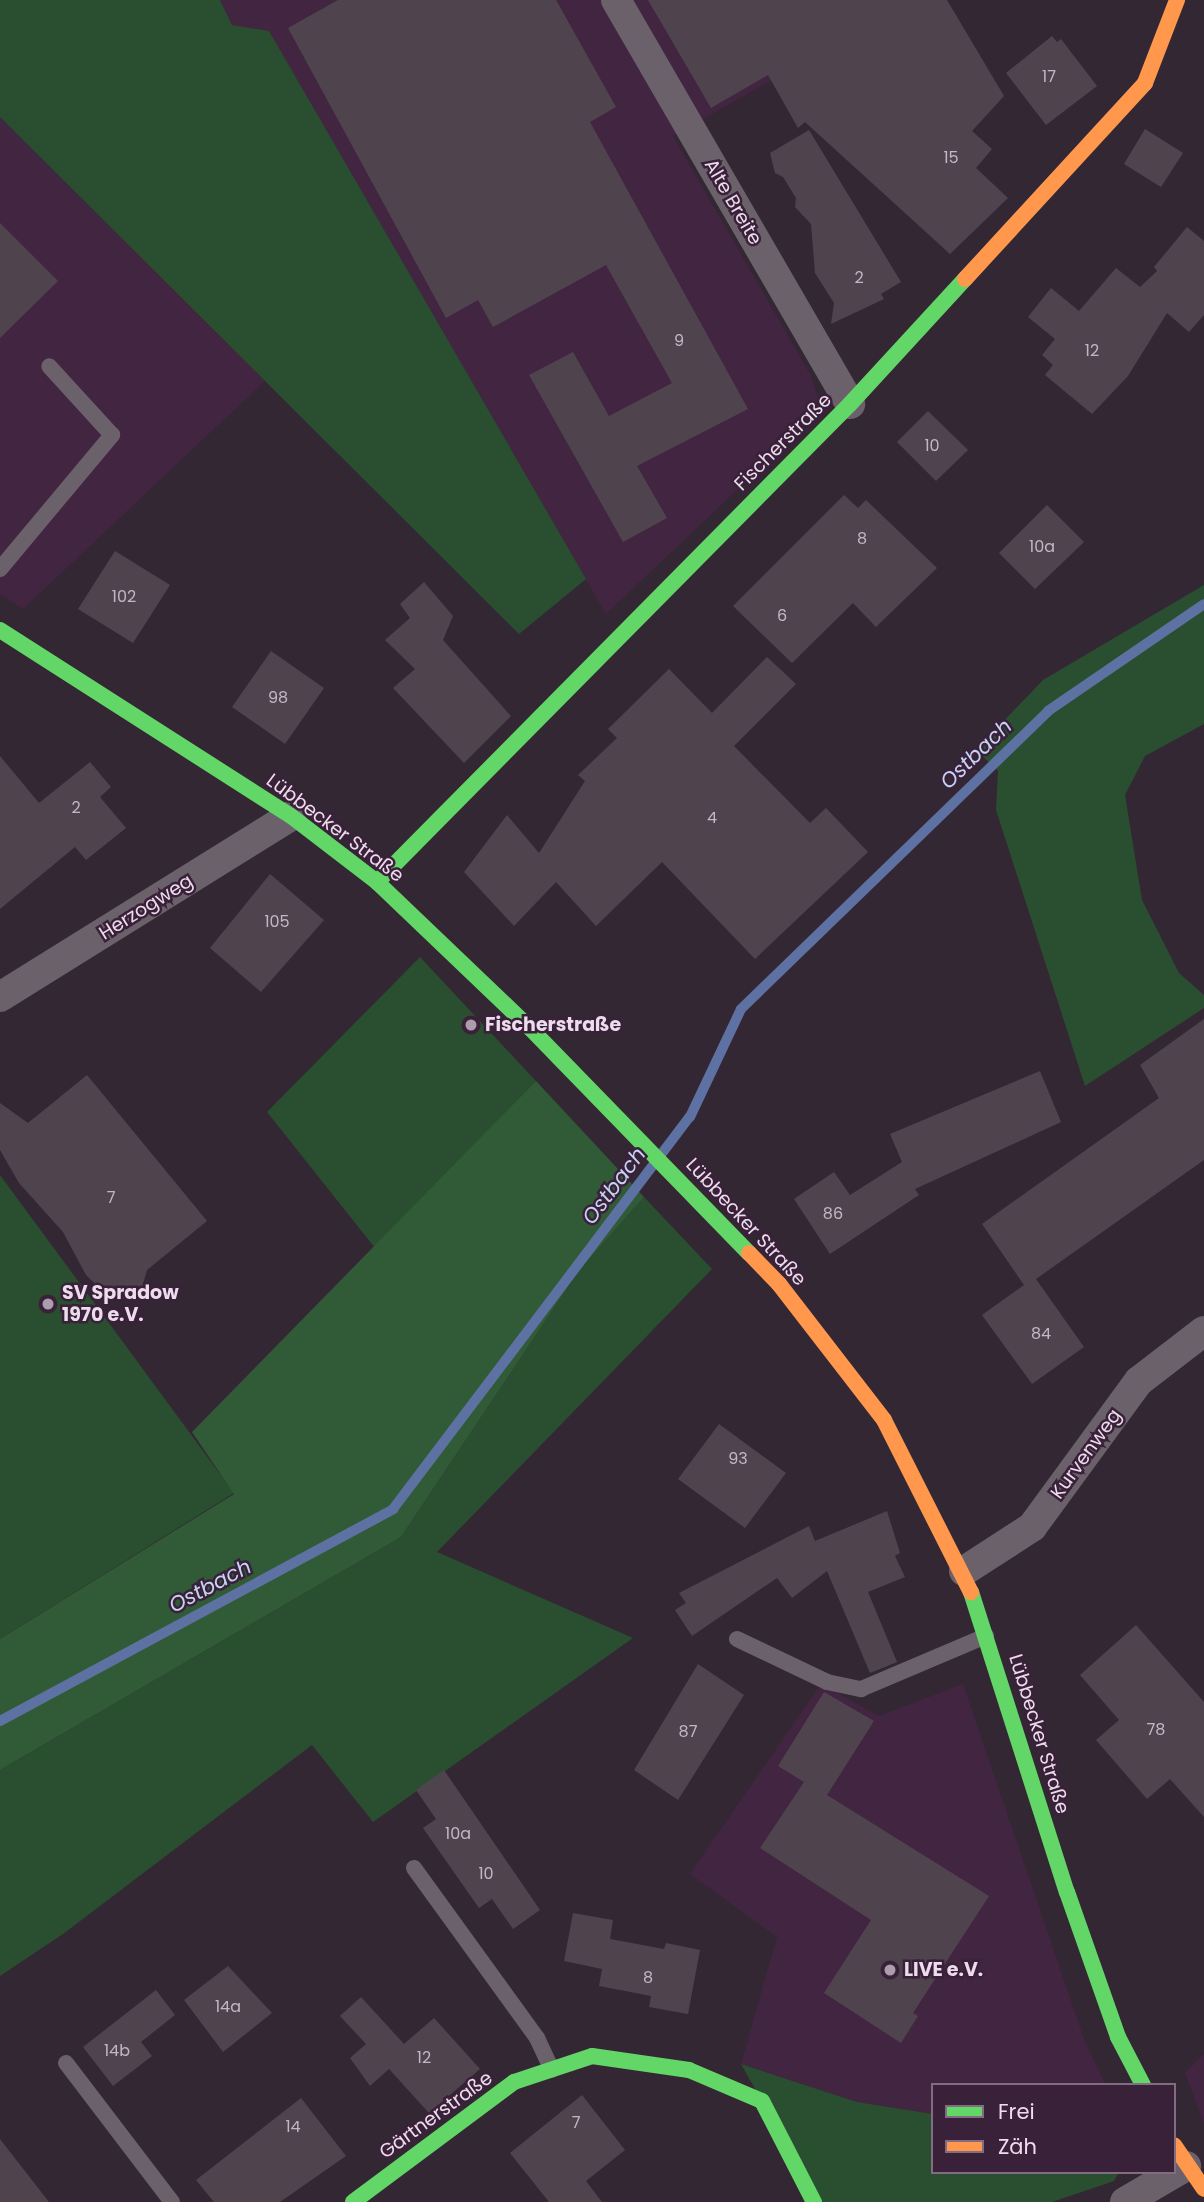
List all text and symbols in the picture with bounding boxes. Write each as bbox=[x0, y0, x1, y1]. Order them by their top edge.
house number: 17 bbox=[1042, 67, 1056, 87]
house number: 15 bbox=[943, 148, 959, 168]
street label: Alte Breite bbox=[699, 155, 767, 249]
house number: 2 bbox=[854, 268, 864, 288]
house number: 9 bbox=[674, 331, 684, 351]
house number: 12 bbox=[1085, 341, 1099, 361]
street label: Fischerstraße bbox=[730, 389, 836, 495]
house number: 10 bbox=[924, 436, 940, 456]
house number: 8 bbox=[857, 529, 867, 549]
house number: 10a bbox=[1029, 537, 1055, 557]
house number: 102 bbox=[112, 587, 136, 607]
house number: 6 bbox=[777, 606, 787, 626]
house number: 98 bbox=[268, 688, 288, 708]
water label: Ostbach bbox=[935, 714, 1017, 794]
street label: Lübbecker Straße bbox=[262, 769, 408, 887]
house number: 2 bbox=[71, 798, 81, 818]
house number: 4 bbox=[707, 808, 717, 828]
street label: Herzogweg bbox=[95, 869, 197, 945]
house number: 105 bbox=[264, 912, 290, 932]
place label: Fischerstraße bbox=[485, 1014, 621, 1036]
marker: Fischerstraße bbox=[463, 1017, 479, 1033]
water label: Ostbach bbox=[577, 1143, 651, 1229]
street label: Lübbecker Straße bbox=[681, 1154, 811, 1290]
house number: 7 bbox=[107, 1188, 115, 1208]
house number: 86 bbox=[823, 1204, 843, 1224]
place label: SV Spradow 1970 e.V. bbox=[62, 1282, 179, 1326]
marker: SV Spradow 1970 e.V. bbox=[40, 1296, 56, 1312]
house number: 84 bbox=[1031, 1324, 1051, 1344]
street label: Kurvenweg bbox=[1046, 1405, 1126, 1503]
house number: 93 bbox=[728, 1449, 748, 1469]
water label: Ostbach bbox=[164, 1554, 256, 1618]
street label: Lübbecker Straße bbox=[1004, 1651, 1074, 1817]
house number: 78 bbox=[1147, 1720, 1165, 1740]
house number: 87 bbox=[679, 1722, 697, 1742]
house number: 10a bbox=[445, 1824, 471, 1844]
house number: 10 bbox=[478, 1864, 494, 1884]
place label: LIVE e.V. bbox=[904, 1959, 983, 1981]
marker: LIVE e.V. bbox=[882, 1962, 898, 1978]
house number: 8 bbox=[643, 1968, 653, 1988]
house number: 14a bbox=[215, 1997, 241, 2017]
house number: 14b bbox=[104, 2041, 130, 2061]
house number: 12 bbox=[417, 2048, 431, 2068]
street label: Gärtnerstraße bbox=[375, 2066, 497, 2164]
legend bbox=[931, 2083, 1176, 2174]
text: Frei bbox=[998, 2097, 1035, 2126]
house number: 7 bbox=[572, 2113, 580, 2133]
house number: 14 bbox=[285, 2117, 301, 2137]
text: Zäh bbox=[998, 2132, 1037, 2161]

